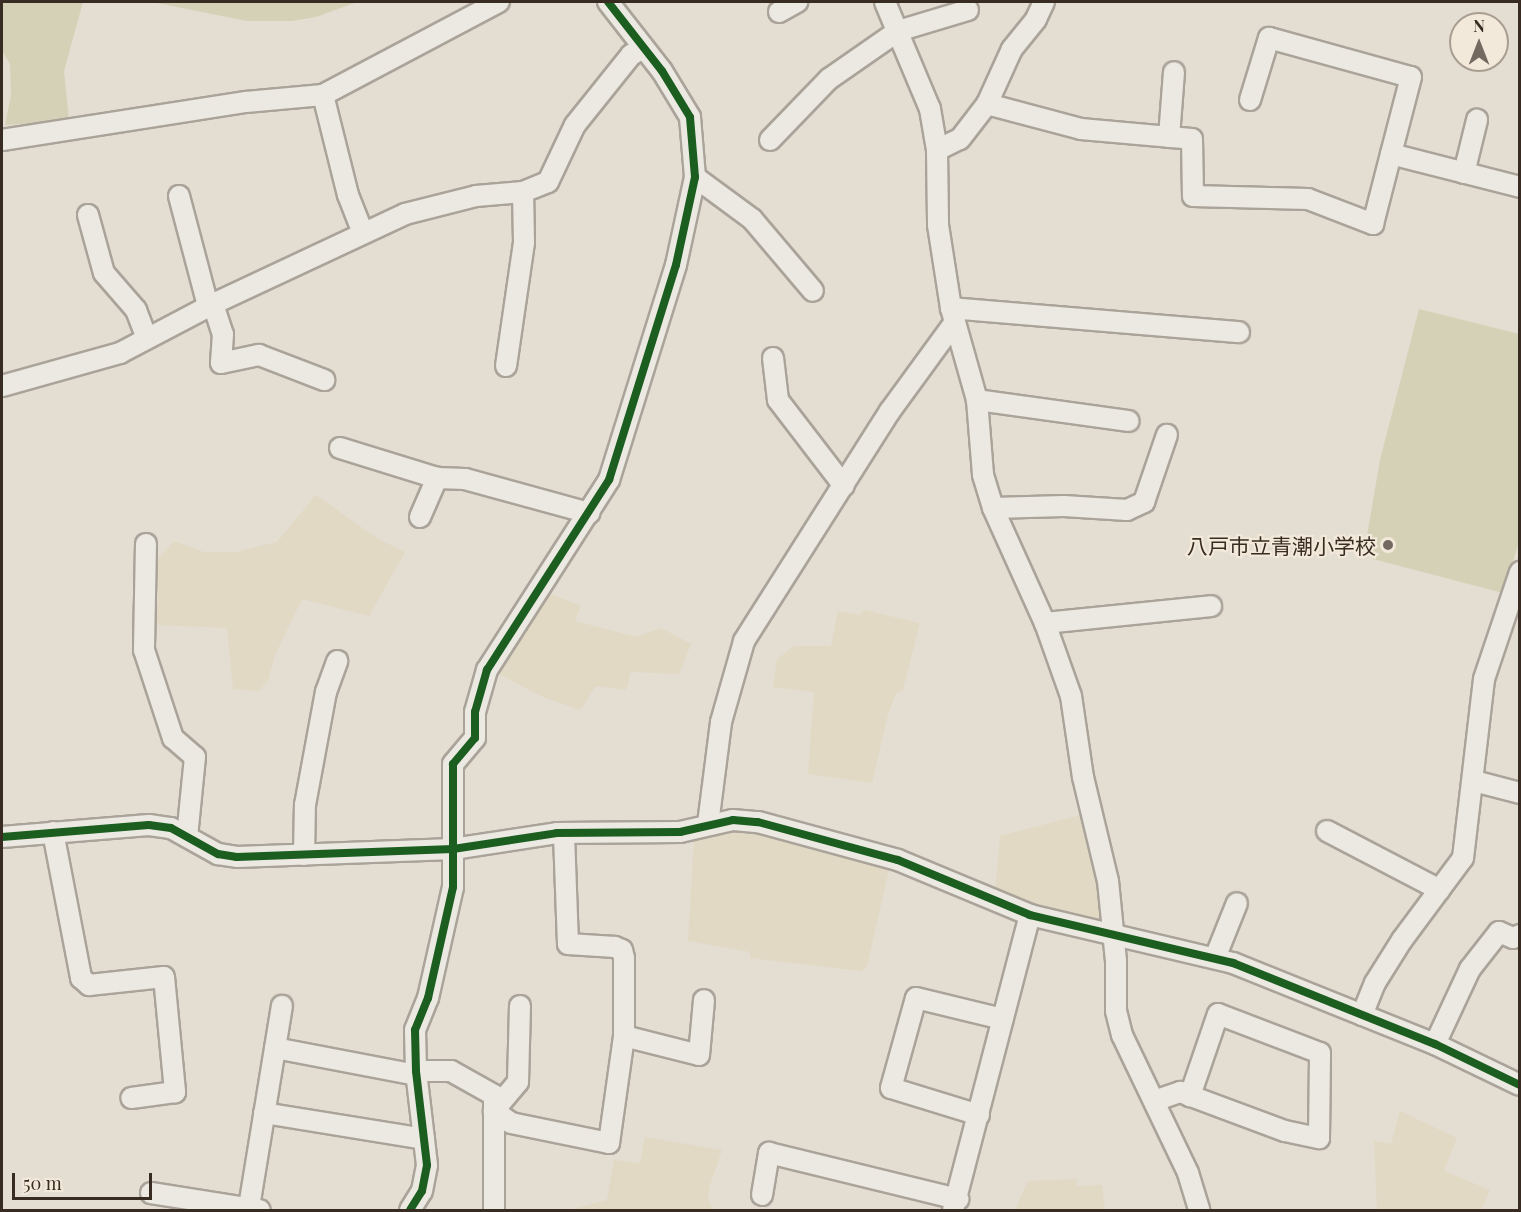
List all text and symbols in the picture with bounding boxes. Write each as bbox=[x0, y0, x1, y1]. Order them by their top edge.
north arrow bbox=[1449, 12, 1509, 72]
text: N bbox=[1473, 15, 1485, 36]
place label: 八戸市立青潮小学校 bbox=[1187, 532, 1376, 558]
marker: 八戸市立青潮小学校 bbox=[1381, 538, 1395, 552]
scale bar bbox=[15, 1161, 154, 1199]
text: 50 m bbox=[23, 1171, 62, 1195]

